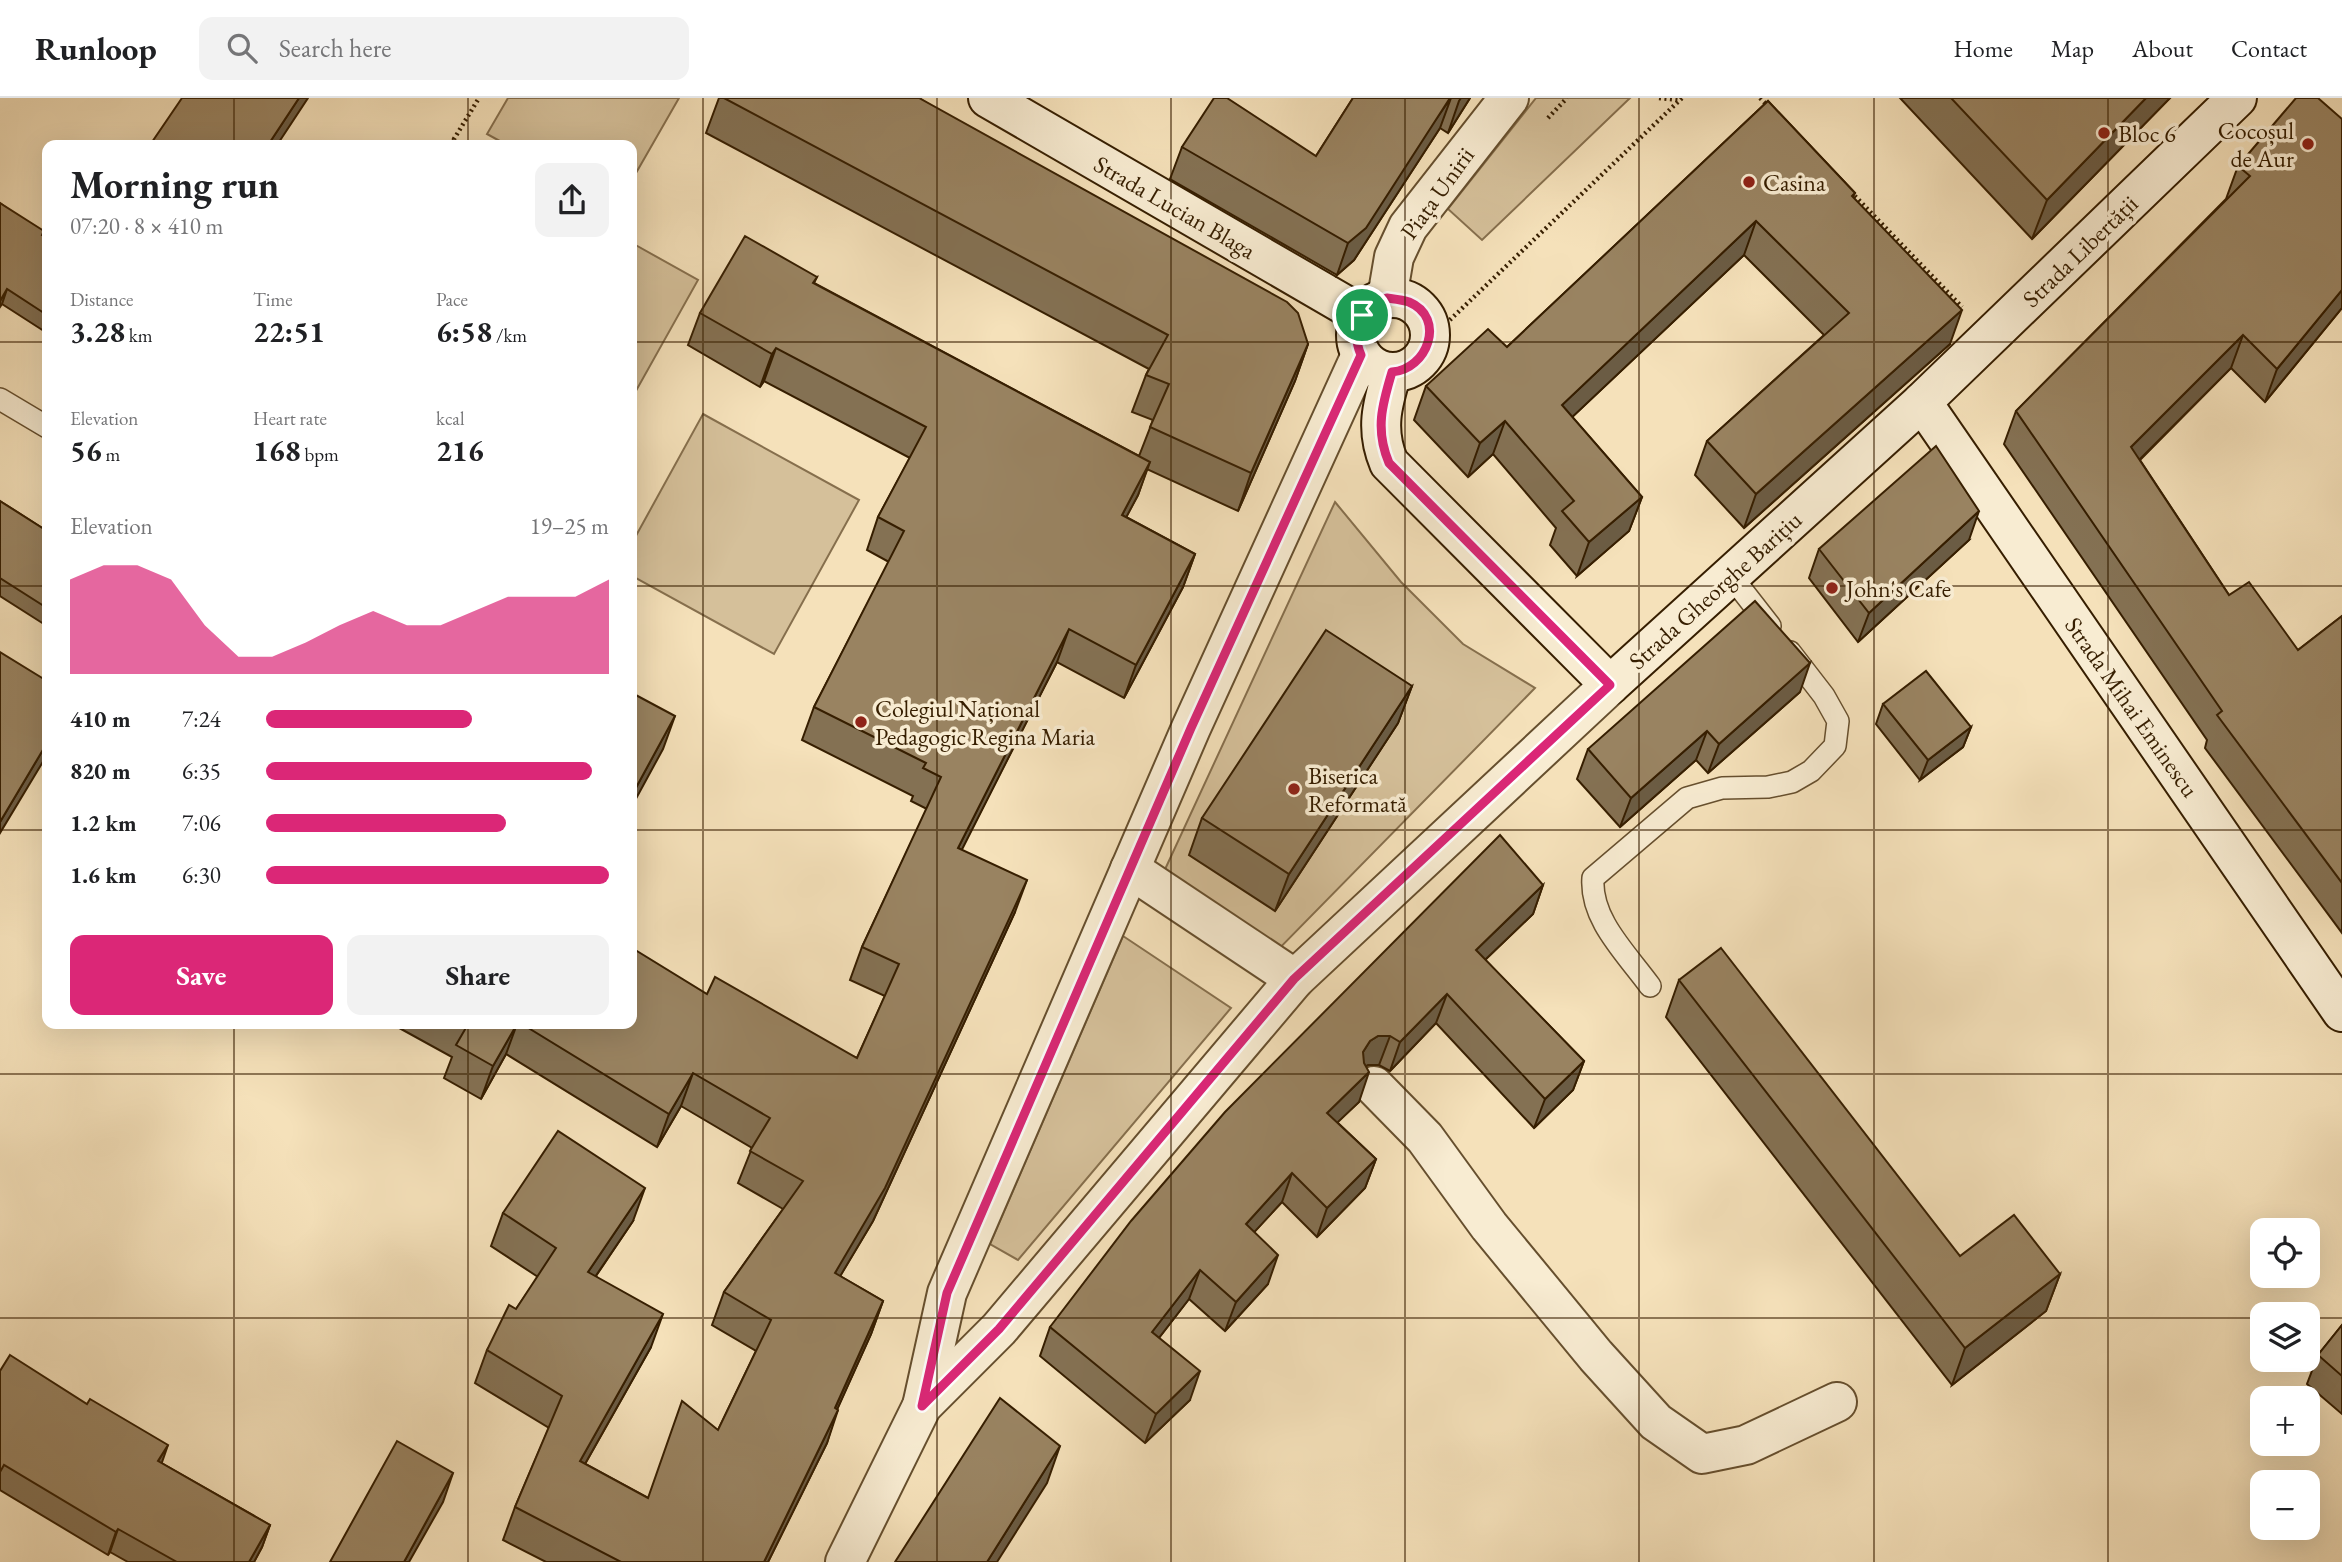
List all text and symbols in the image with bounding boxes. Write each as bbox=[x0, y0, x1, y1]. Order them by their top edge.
search box bbox=[199, 17, 689, 80]
text: Runloop bbox=[35, 27, 157, 70]
icon: search bbox=[223, 29, 261, 67]
text: Search here bbox=[279, 31, 391, 65]
text: Home bbox=[1953, 33, 2013, 64]
text: Map bbox=[2051, 33, 2094, 64]
text: About bbox=[2132, 33, 2193, 64]
text: Contact bbox=[2231, 33, 2307, 64]
place label: Cocoșul de Aur bbox=[2218, 115, 2294, 174]
place label: Bloc 6 bbox=[2118, 118, 2176, 149]
marker: Bloc 6 bbox=[2096, 125, 2112, 141]
marker: Cocoșul de Aur bbox=[2300, 136, 2316, 152]
street label: Piața Unirii bbox=[1393, 141, 1481, 245]
street label: Strada Lucian Blaga bbox=[1089, 148, 1262, 266]
text: Morning run bbox=[70, 160, 279, 209]
button: share bbox=[535, 163, 609, 237]
place label: Casina bbox=[1763, 167, 1826, 198]
marker: Casina bbox=[1741, 174, 1757, 190]
street label: Strada Libertății bbox=[2016, 188, 2144, 314]
text: 07:20 · 8 × 410 m bbox=[70, 211, 223, 241]
pin bbox=[1332, 285, 1392, 345]
text: Distance bbox=[70, 287, 133, 312]
text: Time bbox=[253, 287, 293, 312]
text: Pace bbox=[436, 287, 468, 312]
icon: arrive bbox=[1343, 296, 1381, 334]
text: 3.28 bbox=[70, 312, 125, 351]
text: 22:51 bbox=[253, 312, 325, 351]
text: 6:58 bbox=[436, 312, 492, 351]
text: km bbox=[125, 323, 153, 348]
text: /km bbox=[492, 323, 527, 348]
text: Elevation bbox=[70, 406, 138, 431]
text: Heart rate bbox=[253, 406, 327, 431]
text: kcal bbox=[436, 406, 465, 431]
text: 56 bbox=[70, 431, 102, 470]
text: 168 bbox=[253, 431, 301, 470]
text: 216 bbox=[436, 431, 484, 470]
text: m bbox=[102, 442, 120, 467]
text: bpm bbox=[301, 442, 339, 467]
street label: Strada Gheorghe Barițiu bbox=[1622, 504, 1808, 676]
text: Elevation bbox=[70, 511, 153, 541]
text: 19–25 m bbox=[530, 511, 609, 541]
place label: John's Cafe bbox=[1844, 573, 1951, 604]
marker: John's Cafe bbox=[1824, 580, 1840, 596]
street label: Strada Mihai Eminescu bbox=[2058, 611, 2206, 804]
place label: Colegiul Național Pedagogic Regina Maria bbox=[875, 693, 1096, 752]
text: 410 m bbox=[70, 704, 131, 734]
text: 7:24 bbox=[182, 704, 221, 734]
marker: Colegiul Național Pedagogic Regina Maria bbox=[853, 714, 869, 730]
text: 820 m bbox=[70, 756, 131, 786]
text: 6:35 bbox=[182, 756, 221, 786]
place label: Biserica Reformată bbox=[1308, 760, 1407, 819]
marker: Biserica Reformată bbox=[1286, 781, 1302, 797]
text: 1.2 km bbox=[70, 808, 137, 838]
text: 7:06 bbox=[182, 808, 221, 838]
text: 1.6 km bbox=[70, 860, 137, 890]
text: 6:30 bbox=[182, 860, 221, 890]
button: Save bbox=[70, 935, 333, 1015]
button: Share bbox=[347, 935, 609, 1015]
map controls bbox=[2250, 1218, 2320, 1540]
button: locate bbox=[2250, 1218, 2320, 1288]
button: layers bbox=[2250, 1302, 2320, 1372]
button: + bbox=[2250, 1386, 2320, 1456]
button: − bbox=[2250, 1470, 2320, 1540]

